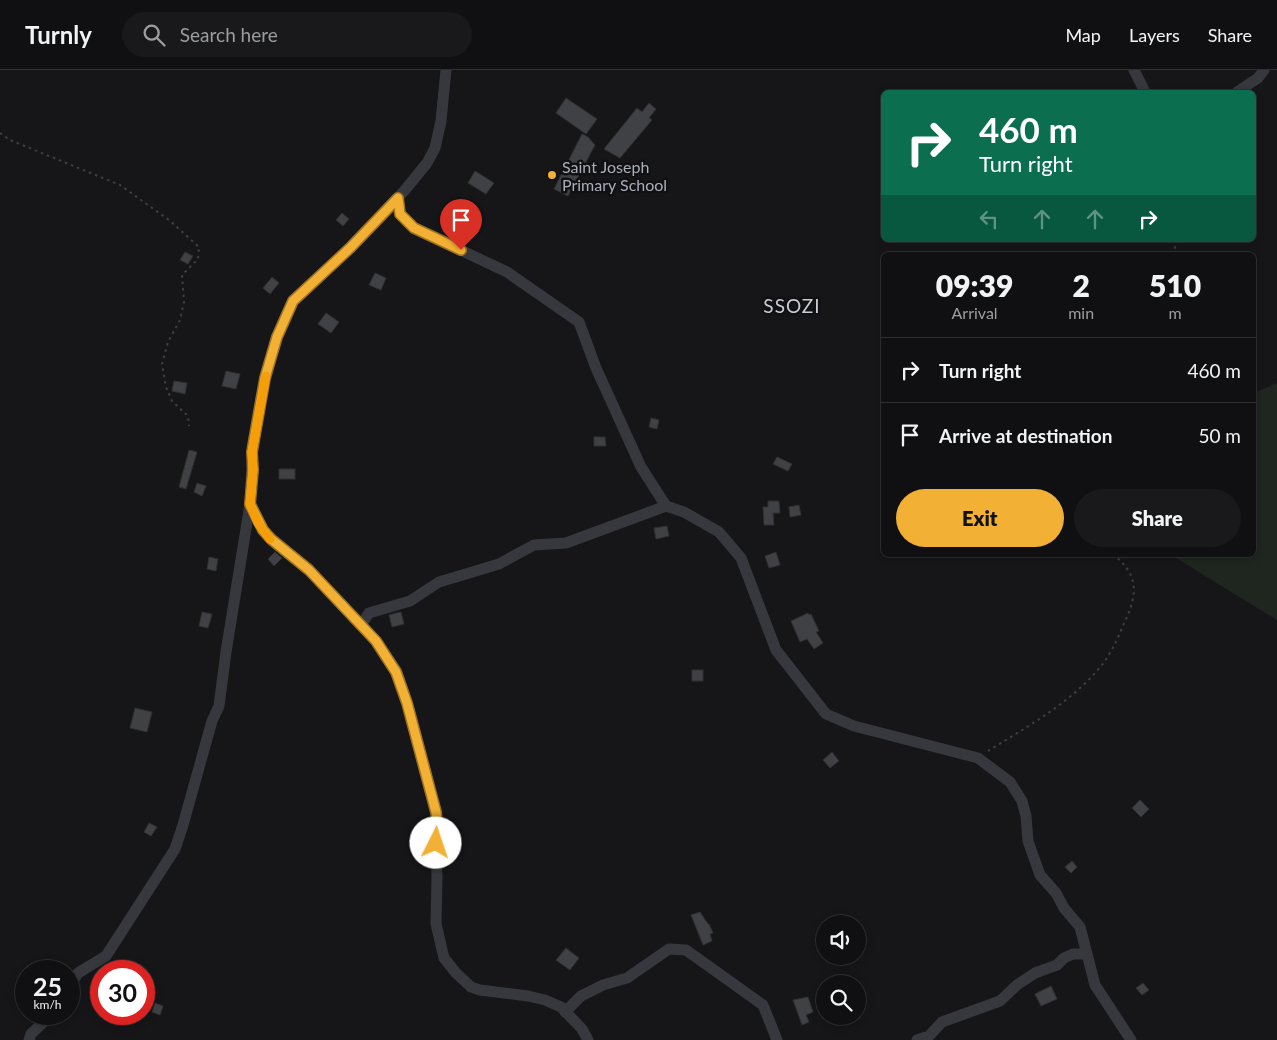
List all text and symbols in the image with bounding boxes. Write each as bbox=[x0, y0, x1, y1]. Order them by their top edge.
search box bbox=[122, 12, 472, 57]
text: Turnly bbox=[25, 20, 92, 49]
icon: search bbox=[140, 21, 168, 49]
text: Search here bbox=[180, 23, 278, 46]
text: Map bbox=[1065, 24, 1101, 46]
text: Layers bbox=[1129, 24, 1180, 46]
text: Share bbox=[1208, 24, 1252, 46]
text: 460 m bbox=[979, 108, 1078, 150]
icon: right bbox=[896, 110, 961, 175]
text: Turn right bbox=[979, 150, 1073, 177]
place label: Saint Joseph Primary School bbox=[562, 157, 667, 194]
marker: Saint Joseph Primary School bbox=[546, 169, 558, 181]
pin bbox=[440, 199, 482, 250]
icon: left bbox=[975, 205, 1003, 233]
icon: ahead bbox=[1028, 205, 1056, 233]
icon: ahead bbox=[1081, 205, 1109, 233]
icon: right bbox=[1134, 205, 1162, 233]
icon: arrive bbox=[447, 206, 475, 234]
text: 09:39 bbox=[936, 267, 1013, 303]
text: 2 bbox=[1072, 267, 1090, 303]
text: 510 bbox=[1149, 267, 1201, 303]
district label: SSOZI bbox=[763, 294, 821, 317]
text: Arrival bbox=[952, 303, 998, 322]
text: min bbox=[1068, 303, 1094, 322]
text: m bbox=[1168, 303, 1182, 322]
icon: right bbox=[896, 356, 924, 384]
text: Turn right bbox=[939, 359, 1021, 382]
text: 460 m bbox=[1187, 359, 1241, 382]
icon: arrive bbox=[896, 421, 924, 449]
text: Arrive at destination bbox=[939, 424, 1112, 447]
text: 50 m bbox=[1198, 424, 1241, 447]
button: Exit bbox=[896, 489, 1064, 547]
button: Share bbox=[1074, 489, 1241, 547]
position arrow bbox=[409, 816, 461, 868]
map controls bbox=[816, 915, 866, 1025]
button: sound bbox=[816, 915, 866, 965]
speed limit sign: 30 bbox=[90, 960, 155, 1025]
text: 25 bbox=[33, 971, 62, 1001]
button: search bbox=[816, 975, 866, 1025]
text: km/h bbox=[33, 997, 62, 1012]

